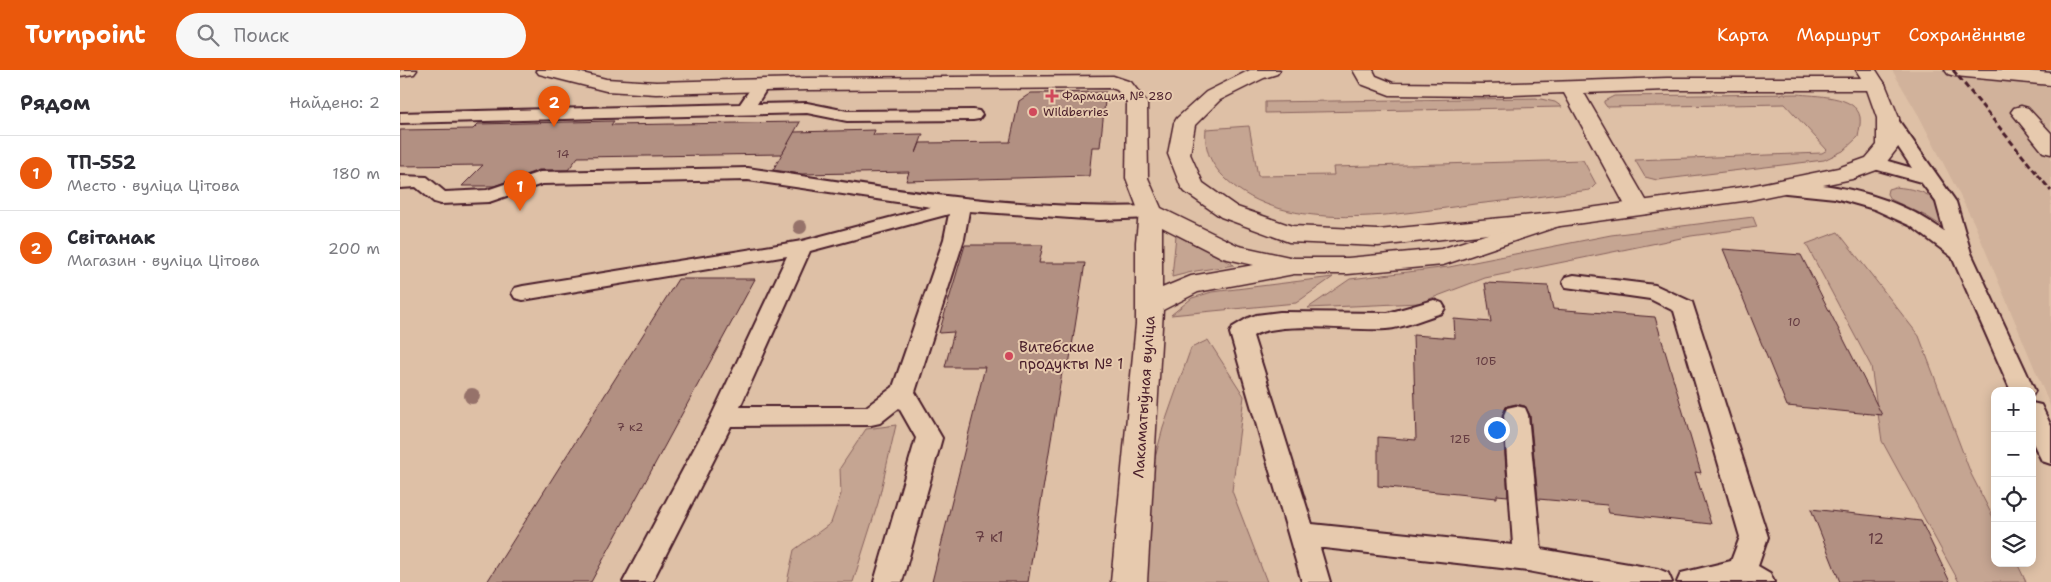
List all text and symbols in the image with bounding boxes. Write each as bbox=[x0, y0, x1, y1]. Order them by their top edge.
search box bbox=[176, 13, 526, 58]
text: Turnpoint bbox=[25, 19, 146, 51]
icon: search bbox=[194, 21, 222, 49]
text: Поиск bbox=[234, 23, 289, 48]
text: Карта bbox=[1717, 23, 1768, 47]
text: Маршрут bbox=[1796, 23, 1880, 47]
text: Сохранённые bbox=[1908, 23, 2026, 47]
pin: 2 bbox=[538, 86, 570, 127]
place label: Фармация № 280 bbox=[1062, 88, 1173, 104]
text: Рядом bbox=[20, 89, 90, 117]
marker: Фармация № 280 bbox=[1046, 90, 1058, 102]
text: Найдено: 2 bbox=[289, 92, 380, 113]
place label: Wildberries bbox=[1043, 104, 1109, 120]
marker: Wildberries bbox=[1027, 106, 1039, 118]
house number: 14 bbox=[557, 146, 569, 162]
text: ТП-552 bbox=[67, 150, 136, 175]
text: 1 bbox=[32, 163, 40, 184]
text: 180 m bbox=[332, 163, 380, 184]
pin: 1 bbox=[504, 170, 536, 211]
text: Место · вуліца Цітова bbox=[67, 175, 240, 196]
text: Світанак bbox=[67, 225, 156, 250]
text: 2 bbox=[30, 238, 42, 259]
text: 200 m bbox=[328, 238, 380, 259]
text: Магазин · вуліца Цітова bbox=[67, 250, 259, 271]
street label: Лакаматыўная вуліца bbox=[1128, 314, 1160, 479]
house number: 10 bbox=[1787, 314, 1801, 330]
place label: Витебские продукты № 1 bbox=[1019, 337, 1124, 374]
marker: Витебские продукты № 1 bbox=[1003, 350, 1015, 362]
house number: 10Б bbox=[1475, 353, 1497, 369]
map controls bbox=[1991, 387, 2036, 567]
button: + bbox=[1991, 387, 2036, 432]
your location bbox=[1484, 417, 1510, 443]
house number: 7 к2 bbox=[617, 419, 643, 435]
house number: 12Б bbox=[1450, 431, 1470, 447]
button: − bbox=[1991, 432, 2036, 477]
button: locate bbox=[1991, 477, 2036, 522]
button: layers bbox=[1991, 522, 2036, 567]
house number: 7 к1 bbox=[975, 527, 1004, 547]
house number: 12 bbox=[1868, 529, 1884, 549]

